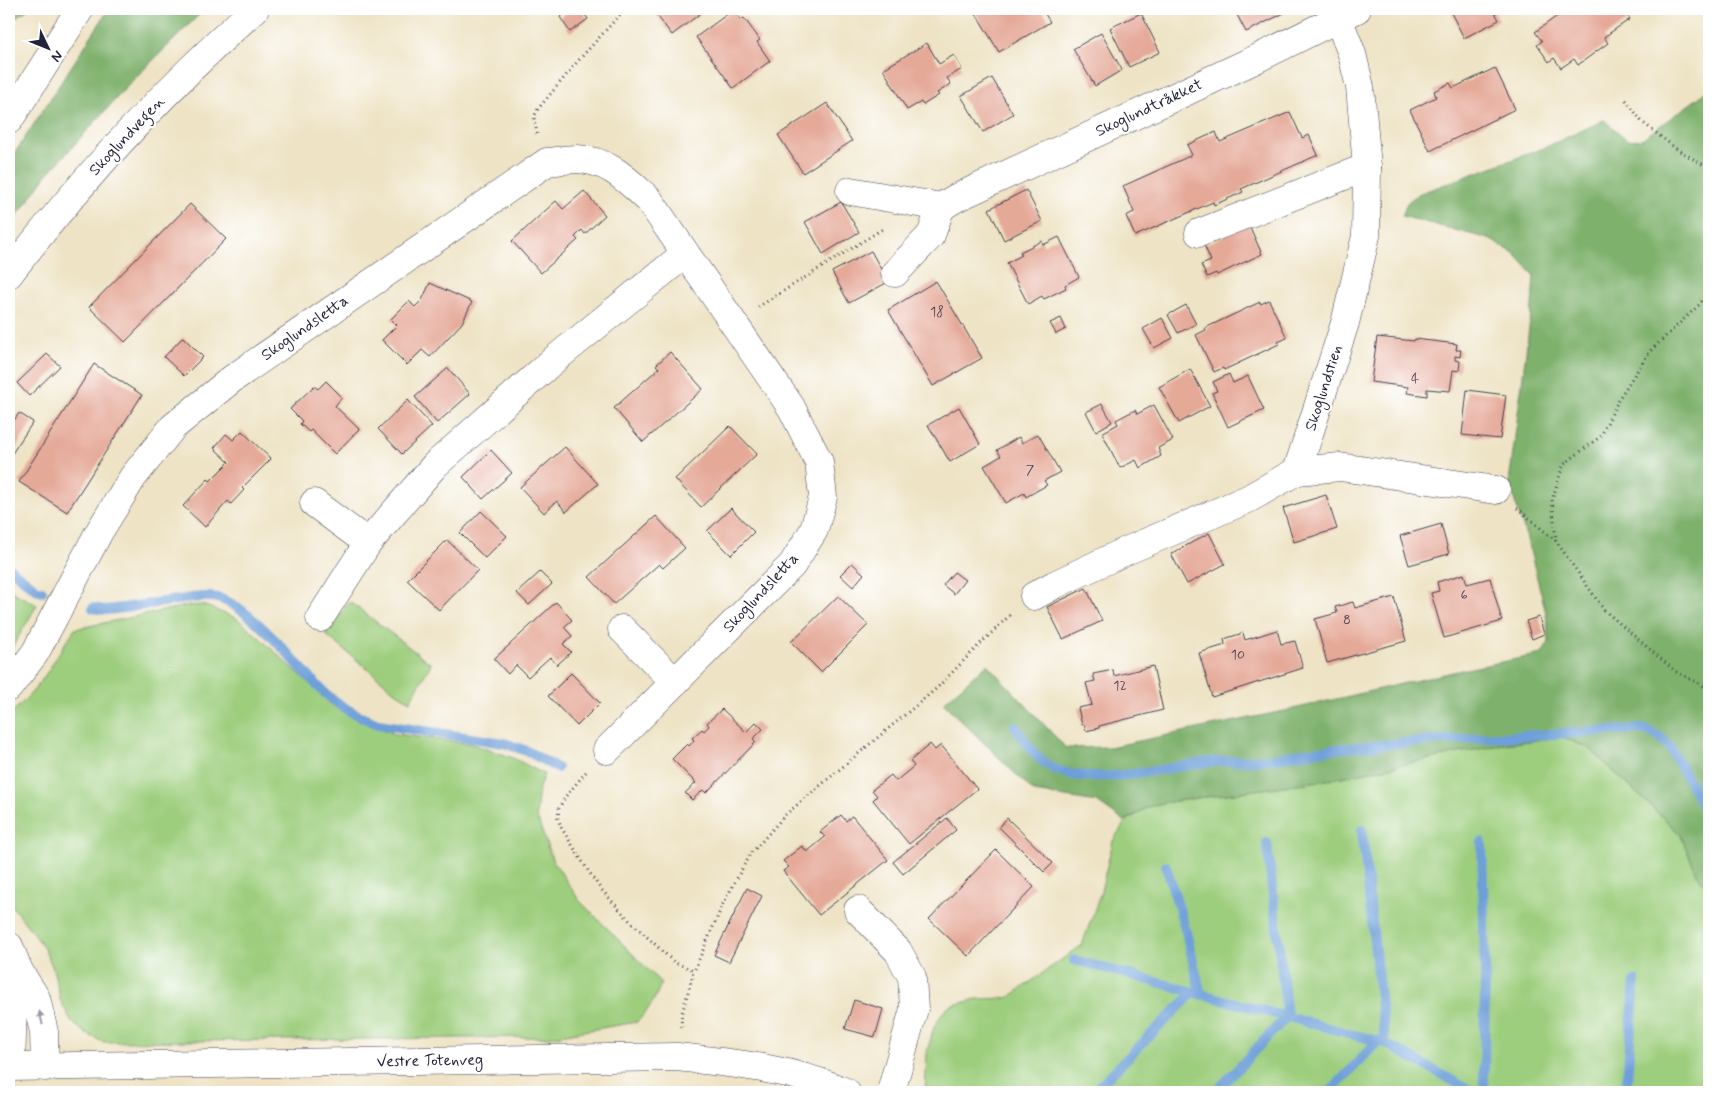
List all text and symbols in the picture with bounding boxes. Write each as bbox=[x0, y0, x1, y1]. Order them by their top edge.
north arrow bbox=[22, 22, 72, 72]
text: N bbox=[47, 47, 67, 66]
street label: Skoglundtråkket bbox=[1092, 74, 1207, 143]
street label: Skoglundvegen bbox=[85, 91, 170, 181]
street label: Skoglundsletta bbox=[257, 290, 353, 367]
house number: 18 bbox=[930, 303, 944, 321]
street label: Skoglundstien bbox=[1300, 342, 1349, 434]
house number: 4 bbox=[1411, 370, 1419, 388]
house number: 7 bbox=[1026, 461, 1035, 479]
street label: Skoglundsletta bbox=[719, 549, 804, 638]
house number: 6 bbox=[1460, 586, 1468, 604]
house number: 8 bbox=[1343, 611, 1351, 629]
house number: 10 bbox=[1231, 646, 1245, 664]
house number: 12 bbox=[1113, 677, 1127, 695]
one-way arrow bbox=[37, 1011, 45, 1026]
street label: Vestre Totenveg bbox=[377, 1050, 483, 1073]

